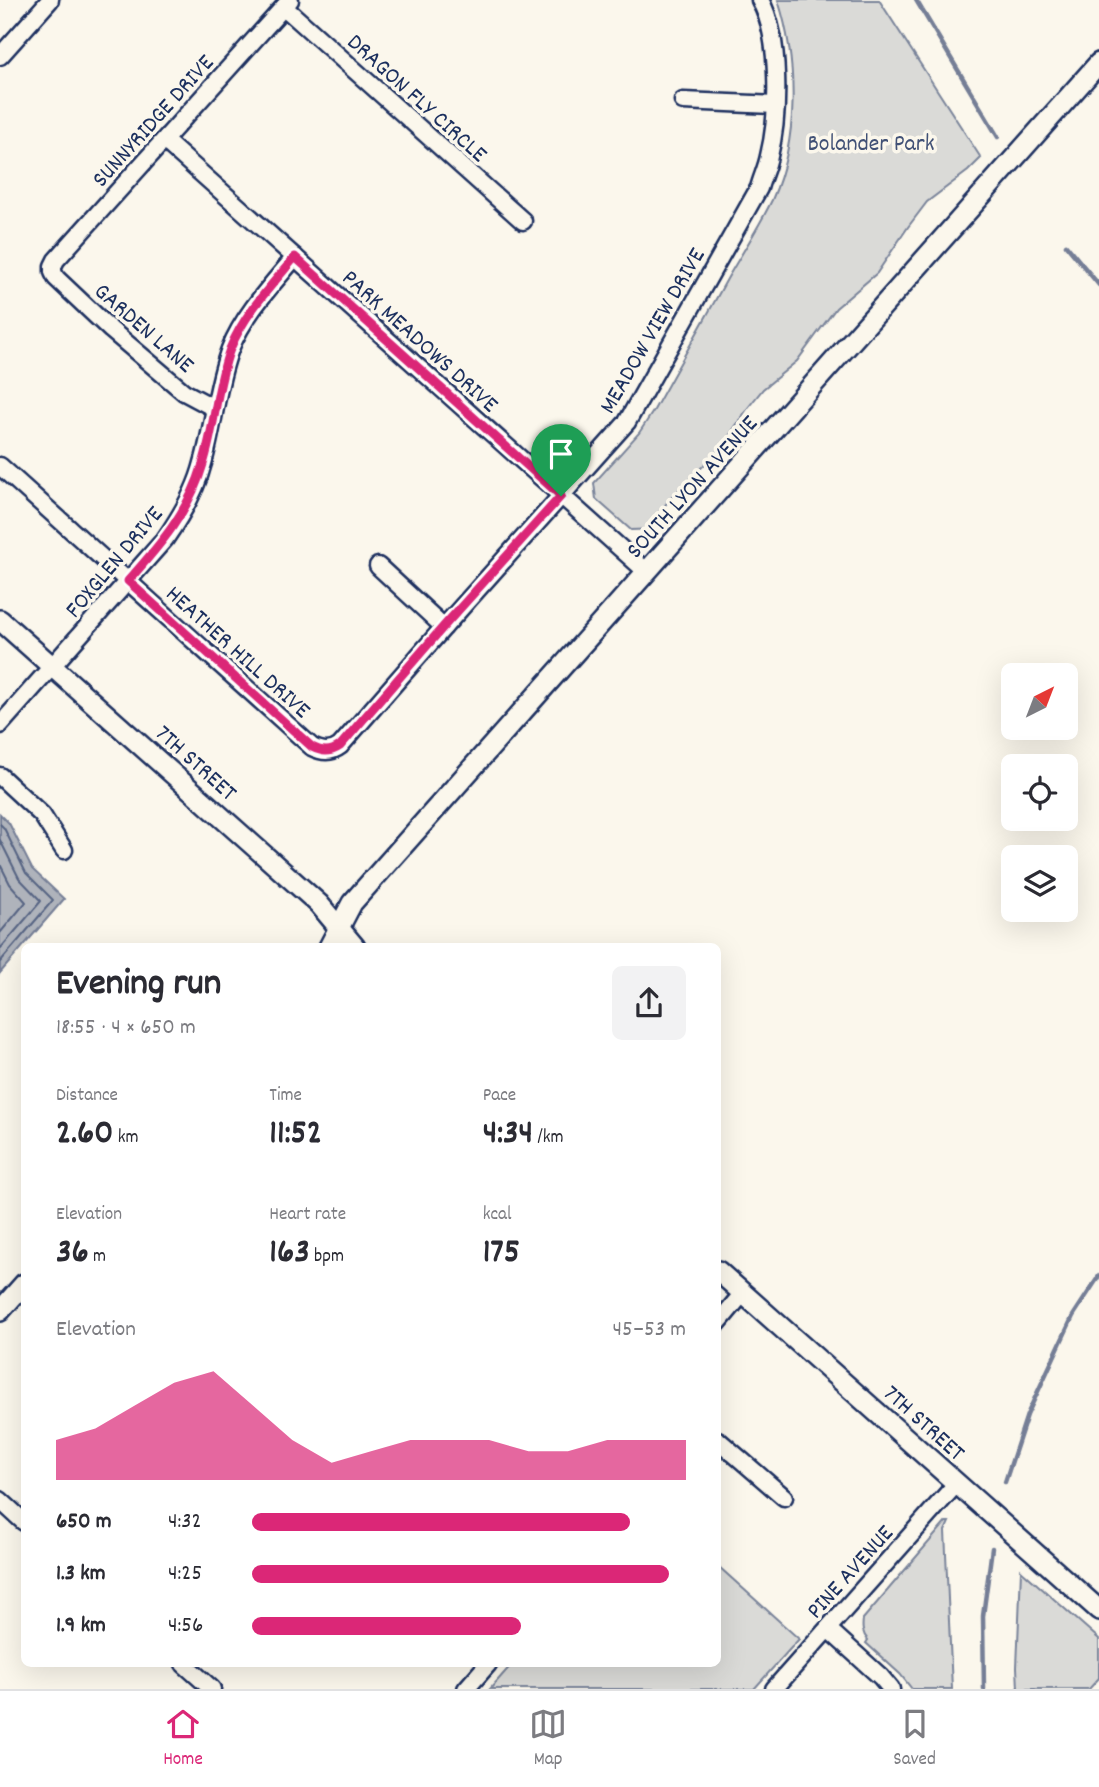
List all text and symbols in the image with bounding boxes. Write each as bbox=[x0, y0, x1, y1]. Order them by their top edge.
street label: DRAGON FLY CIRCLE bbox=[338, 27, 494, 172]
street label: SUNNYRIDGE DRIVE bbox=[85, 48, 223, 196]
park label: Bolander Park bbox=[807, 128, 935, 162]
street label: MEADOW VIEW DRIVE bbox=[592, 242, 715, 421]
street label: PARK MEADOWS DRIVE bbox=[333, 263, 505, 422]
street label: GARDEN LANE bbox=[85, 276, 201, 383]
street label: SOUTH LYON AVENUE bbox=[619, 409, 767, 567]
pin bbox=[531, 424, 591, 496]
icon: arrive bbox=[542, 435, 580, 473]
street label: FOXGLEN DRIVE bbox=[58, 499, 172, 626]
street label: HEATHER HILL DRIVE bbox=[157, 579, 317, 728]
north arrow bbox=[1001, 663, 1078, 740]
map controls bbox=[1001, 663, 1078, 922]
street label: 7TH STREET bbox=[147, 718, 244, 811]
button: locate bbox=[1001, 754, 1078, 831]
button: layers bbox=[1001, 845, 1078, 922]
text: Evening run bbox=[56, 958, 221, 1013]
button: share bbox=[612, 966, 686, 1040]
text: 18:55 · 4 × 650 m bbox=[56, 1012, 196, 1045]
text: Distance bbox=[56, 1083, 118, 1110]
text: Time bbox=[269, 1083, 302, 1110]
text: Pace bbox=[483, 1083, 516, 1110]
text: 2.60 bbox=[56, 1110, 113, 1160]
text: 11:52 bbox=[269, 1110, 322, 1160]
text: 4:34 bbox=[483, 1110, 533, 1160]
text: km bbox=[113, 1125, 139, 1152]
text: /km bbox=[533, 1125, 564, 1152]
text: Elevation bbox=[56, 1202, 122, 1229]
text: Heart rate bbox=[269, 1202, 346, 1229]
text: kcal bbox=[483, 1202, 512, 1229]
text: 36 bbox=[56, 1229, 89, 1279]
text: 163 bbox=[269, 1229, 310, 1279]
text: 175 bbox=[483, 1229, 520, 1279]
text: m bbox=[89, 1244, 106, 1271]
text: bpm bbox=[310, 1244, 344, 1271]
text: Elevation bbox=[56, 1314, 136, 1347]
text: 45–53 m bbox=[612, 1314, 686, 1347]
street label: 7TH STREET bbox=[875, 1378, 972, 1471]
text: 650 m bbox=[56, 1506, 112, 1539]
text: 4:32 bbox=[168, 1506, 202, 1539]
street label: PINE AVENUE bbox=[800, 1518, 903, 1628]
text: 1.3 km bbox=[56, 1558, 106, 1591]
text: 4:25 bbox=[168, 1558, 202, 1591]
text: 1.9 km bbox=[56, 1610, 106, 1643]
text: 4:56 bbox=[168, 1610, 203, 1643]
tab: Home bbox=[163, 1705, 203, 1774]
tab: Map bbox=[529, 1705, 567, 1774]
tab: Saved bbox=[893, 1705, 936, 1774]

